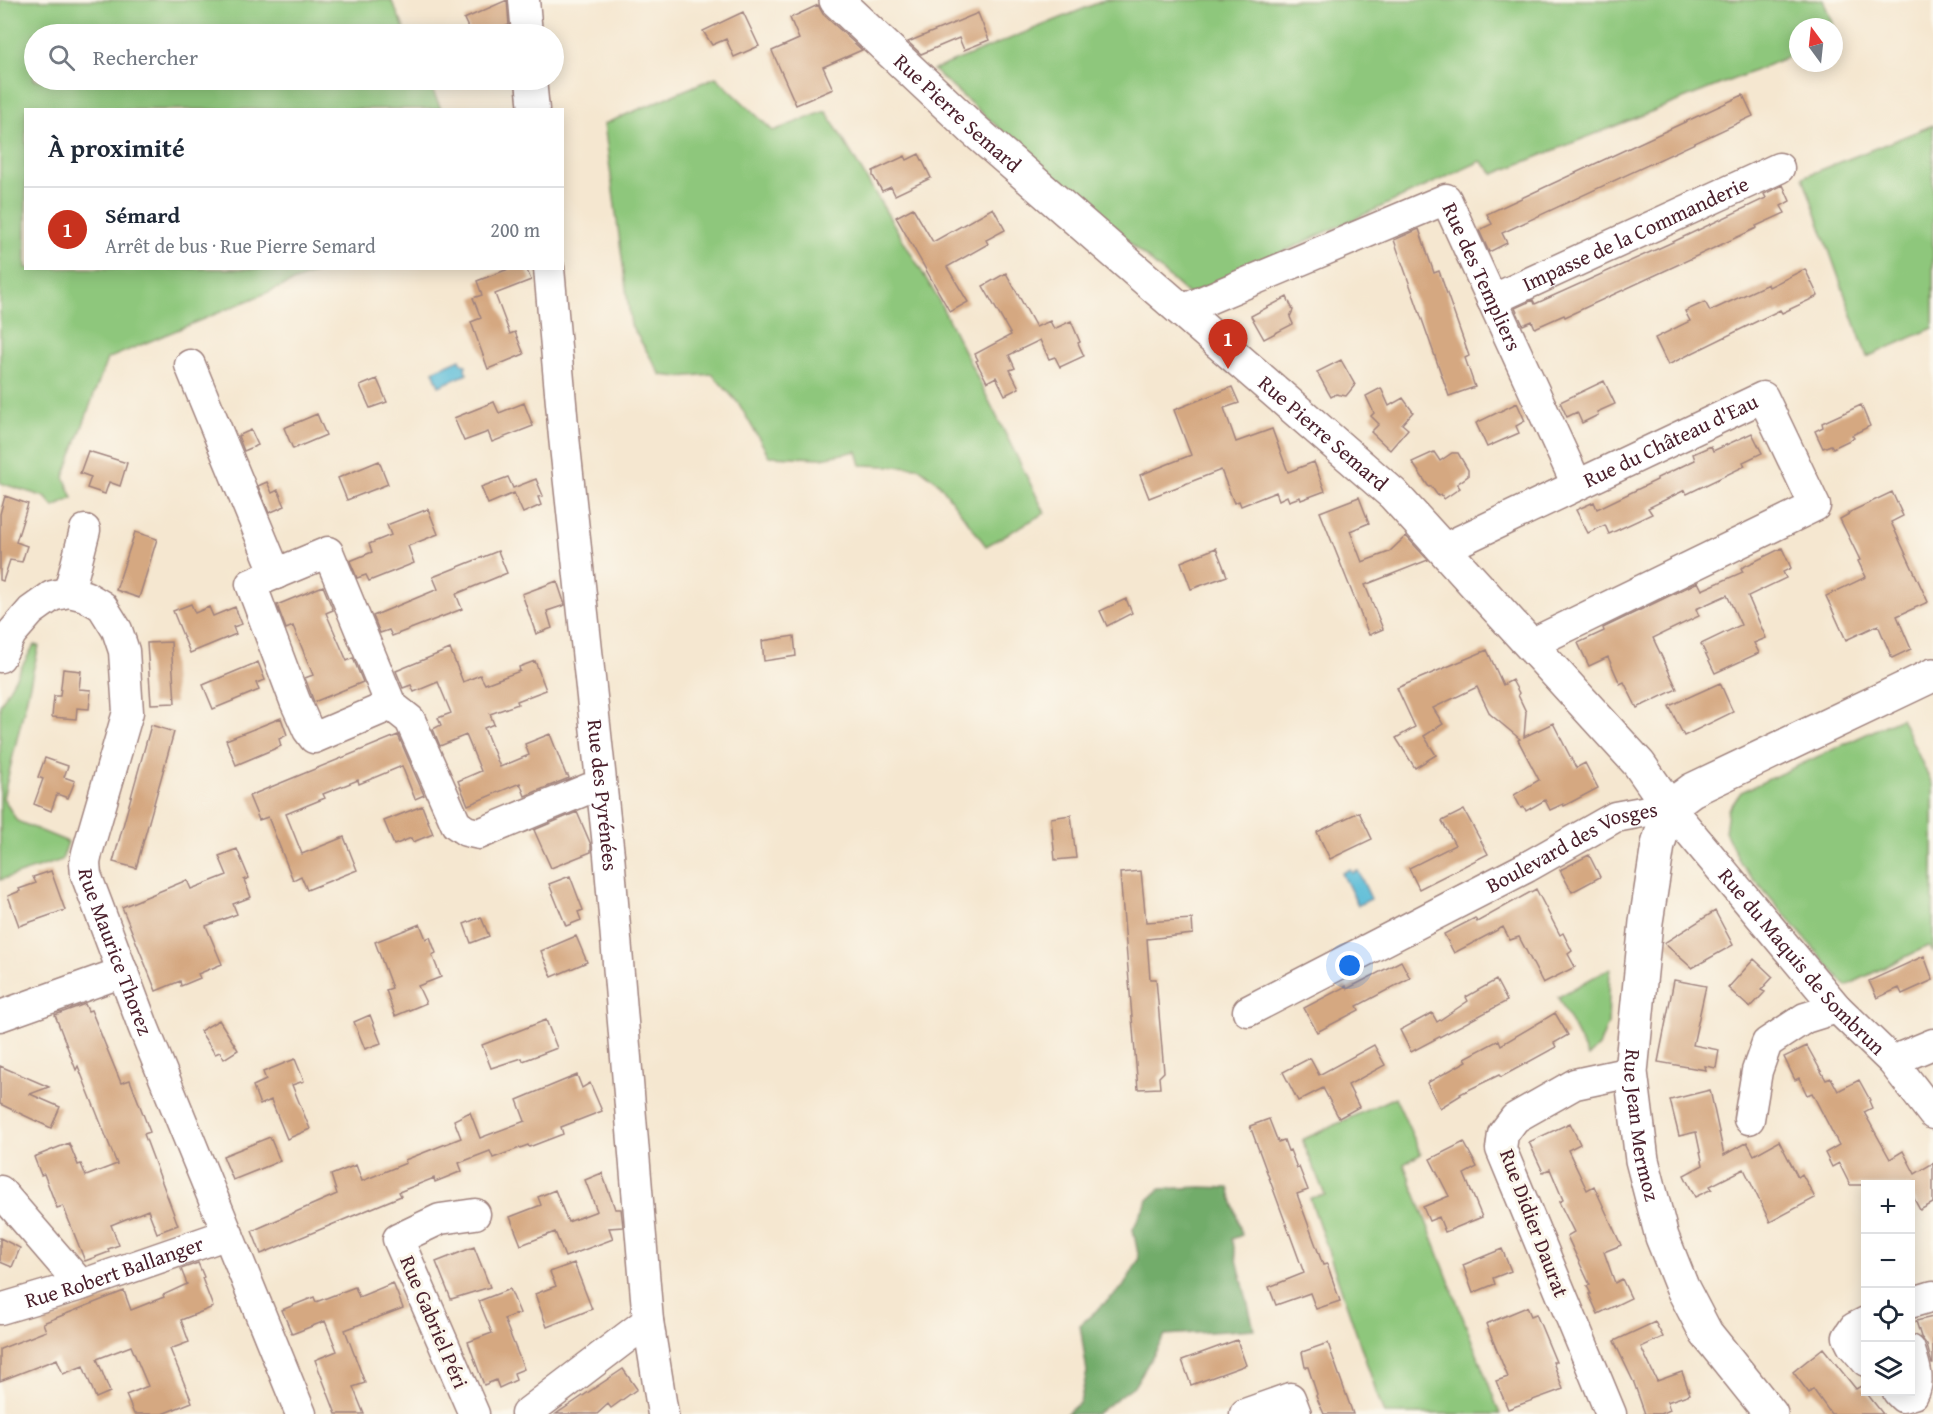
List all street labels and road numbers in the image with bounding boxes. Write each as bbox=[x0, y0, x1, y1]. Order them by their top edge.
street label: Rue Pierre Semard bbox=[887, 46, 1029, 180]
street label: Impasse de la Commanderie bbox=[1517, 168, 1754, 299]
street label: Rue des Templiers bbox=[1435, 197, 1530, 356]
street label: Rue Pierre Semard bbox=[1252, 368, 1396, 499]
street label: Rue du Château d'Eau bbox=[1578, 385, 1763, 495]
street label: Rue des Pyrénées bbox=[580, 718, 626, 872]
street label: Boulevard des Vosges bbox=[1480, 793, 1660, 901]
street label: Rue du Maquis de Sombrun bbox=[1711, 861, 1893, 1062]
street label: Rue Maurice Thorez bbox=[71, 867, 161, 1040]
street label: Rue Jean Mermoz bbox=[1616, 1048, 1668, 1204]
street label: Rue Didier Daurat bbox=[1492, 1144, 1577, 1302]
street label: Rue Robert Ballanger bbox=[21, 1228, 208, 1316]
street label: Rue Gabriel Péri bbox=[393, 1251, 476, 1393]

